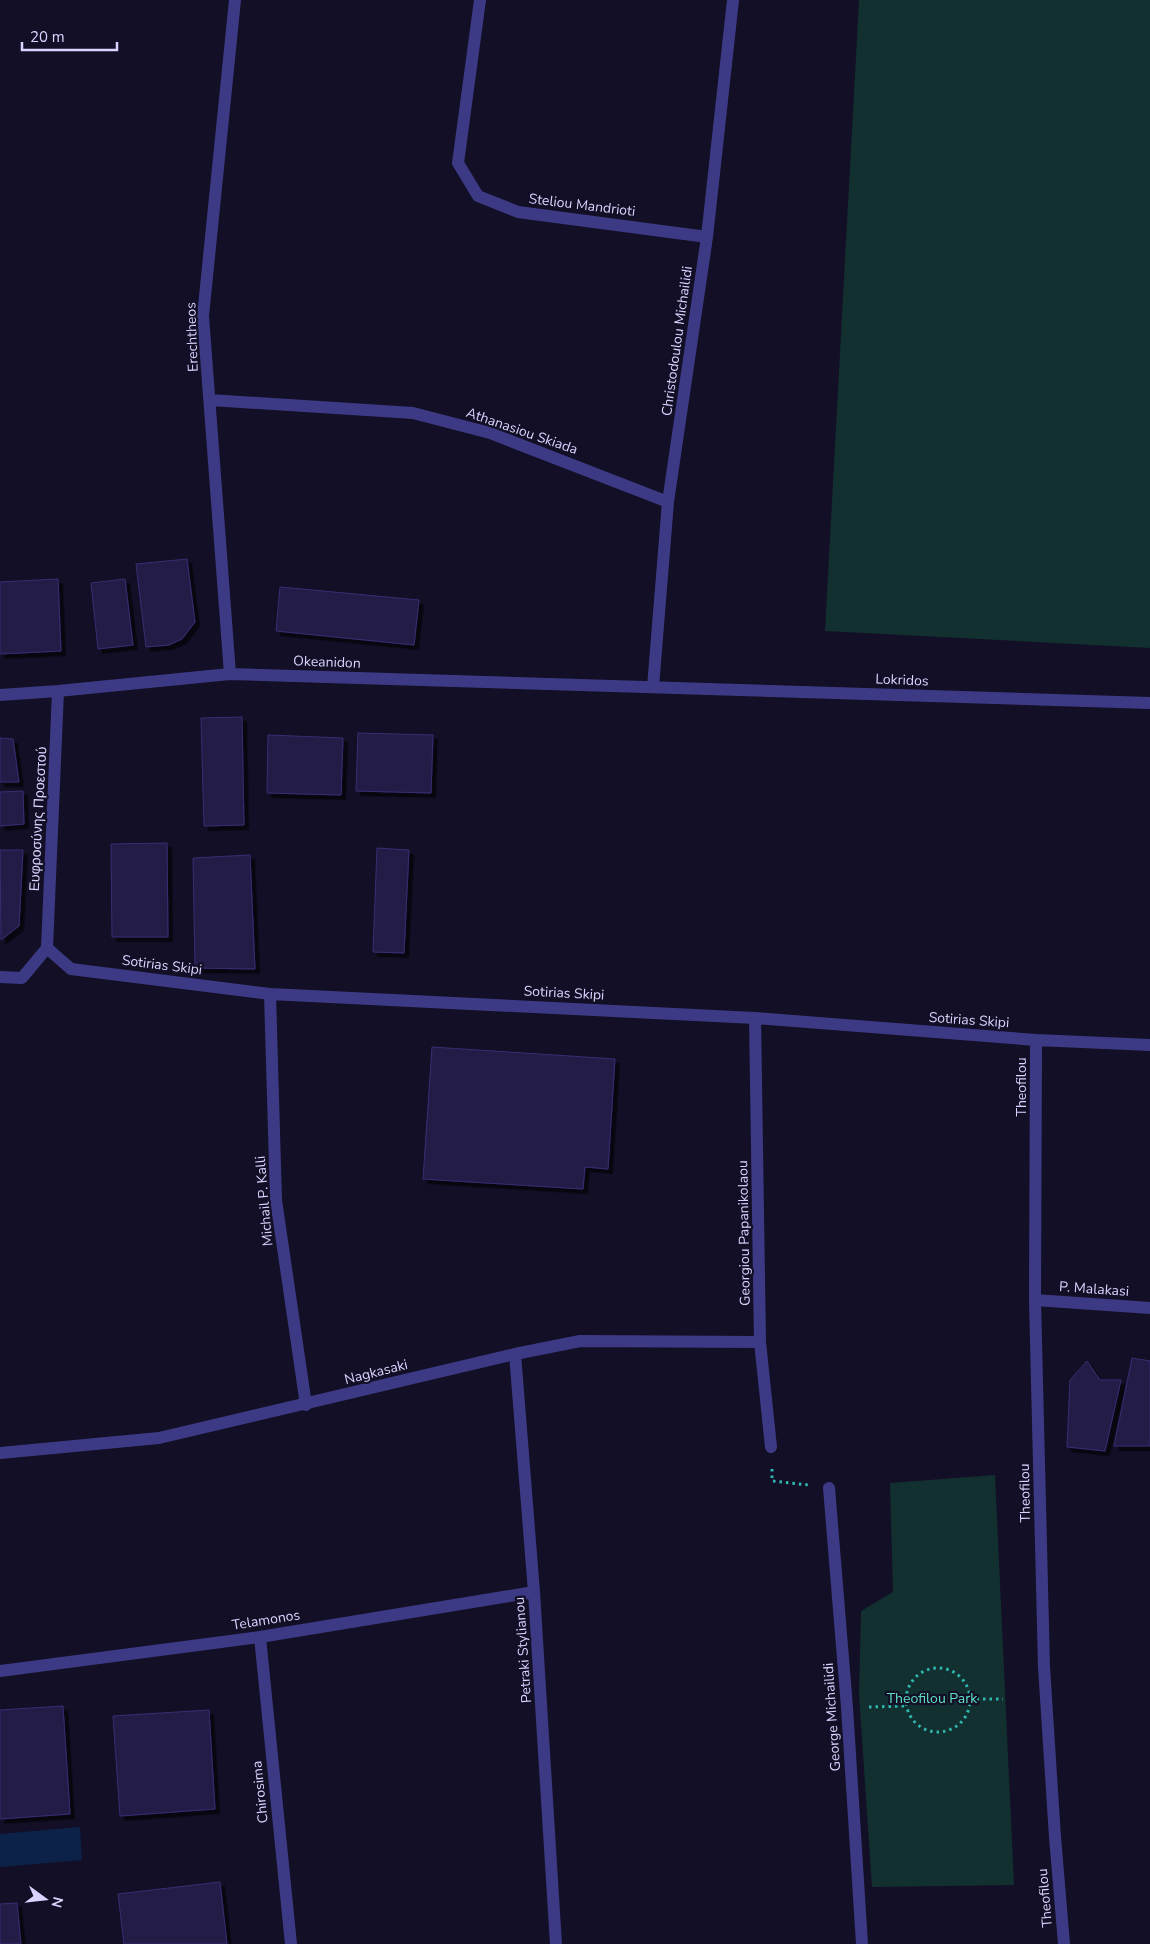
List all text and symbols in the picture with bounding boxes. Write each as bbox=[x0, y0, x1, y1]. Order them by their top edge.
scale bar bbox=[22, 20, 118, 52]
text: 20 m bbox=[30, 27, 65, 47]
street label: Steliou Mandrioti bbox=[528, 189, 636, 221]
street label: Christodoulou Michailidi bbox=[657, 265, 697, 417]
street label: Erechtheos bbox=[181, 302, 203, 372]
street label: Athanasiou Skiada bbox=[464, 403, 580, 459]
street label: Okeanidon bbox=[293, 651, 361, 673]
street label: Lokridos bbox=[875, 670, 929, 690]
street label: Ευφροσύνης Προεστού bbox=[25, 746, 51, 892]
street label: Sotirias Skipi bbox=[121, 951, 203, 979]
street label: Sotirias Skipi bbox=[523, 981, 605, 1005]
street label: Sotirias Skipi bbox=[928, 1008, 1010, 1032]
street label: Theofilou bbox=[1012, 1057, 1031, 1117]
street label: Michail P. Kalli bbox=[251, 1155, 277, 1247]
street label: Georgiou Papanikolaou bbox=[733, 1160, 755, 1306]
street label: P. Malakasi bbox=[1058, 1277, 1130, 1301]
street label: Nagkasaki bbox=[342, 1355, 410, 1389]
street label: Theofilou bbox=[1015, 1463, 1035, 1523]
street label: Petraki Stylianou bbox=[510, 1596, 536, 1704]
street label: Telamonos bbox=[231, 1605, 302, 1635]
street label: George Michailidi bbox=[819, 1662, 845, 1772]
park label: Theofilou Park bbox=[887, 1689, 978, 1708]
street label: Chirosima bbox=[247, 1760, 273, 1824]
street label: Theofilou bbox=[1033, 1868, 1057, 1928]
north arrow bbox=[20, 1874, 70, 1924]
text: N bbox=[47, 1895, 68, 1910]

